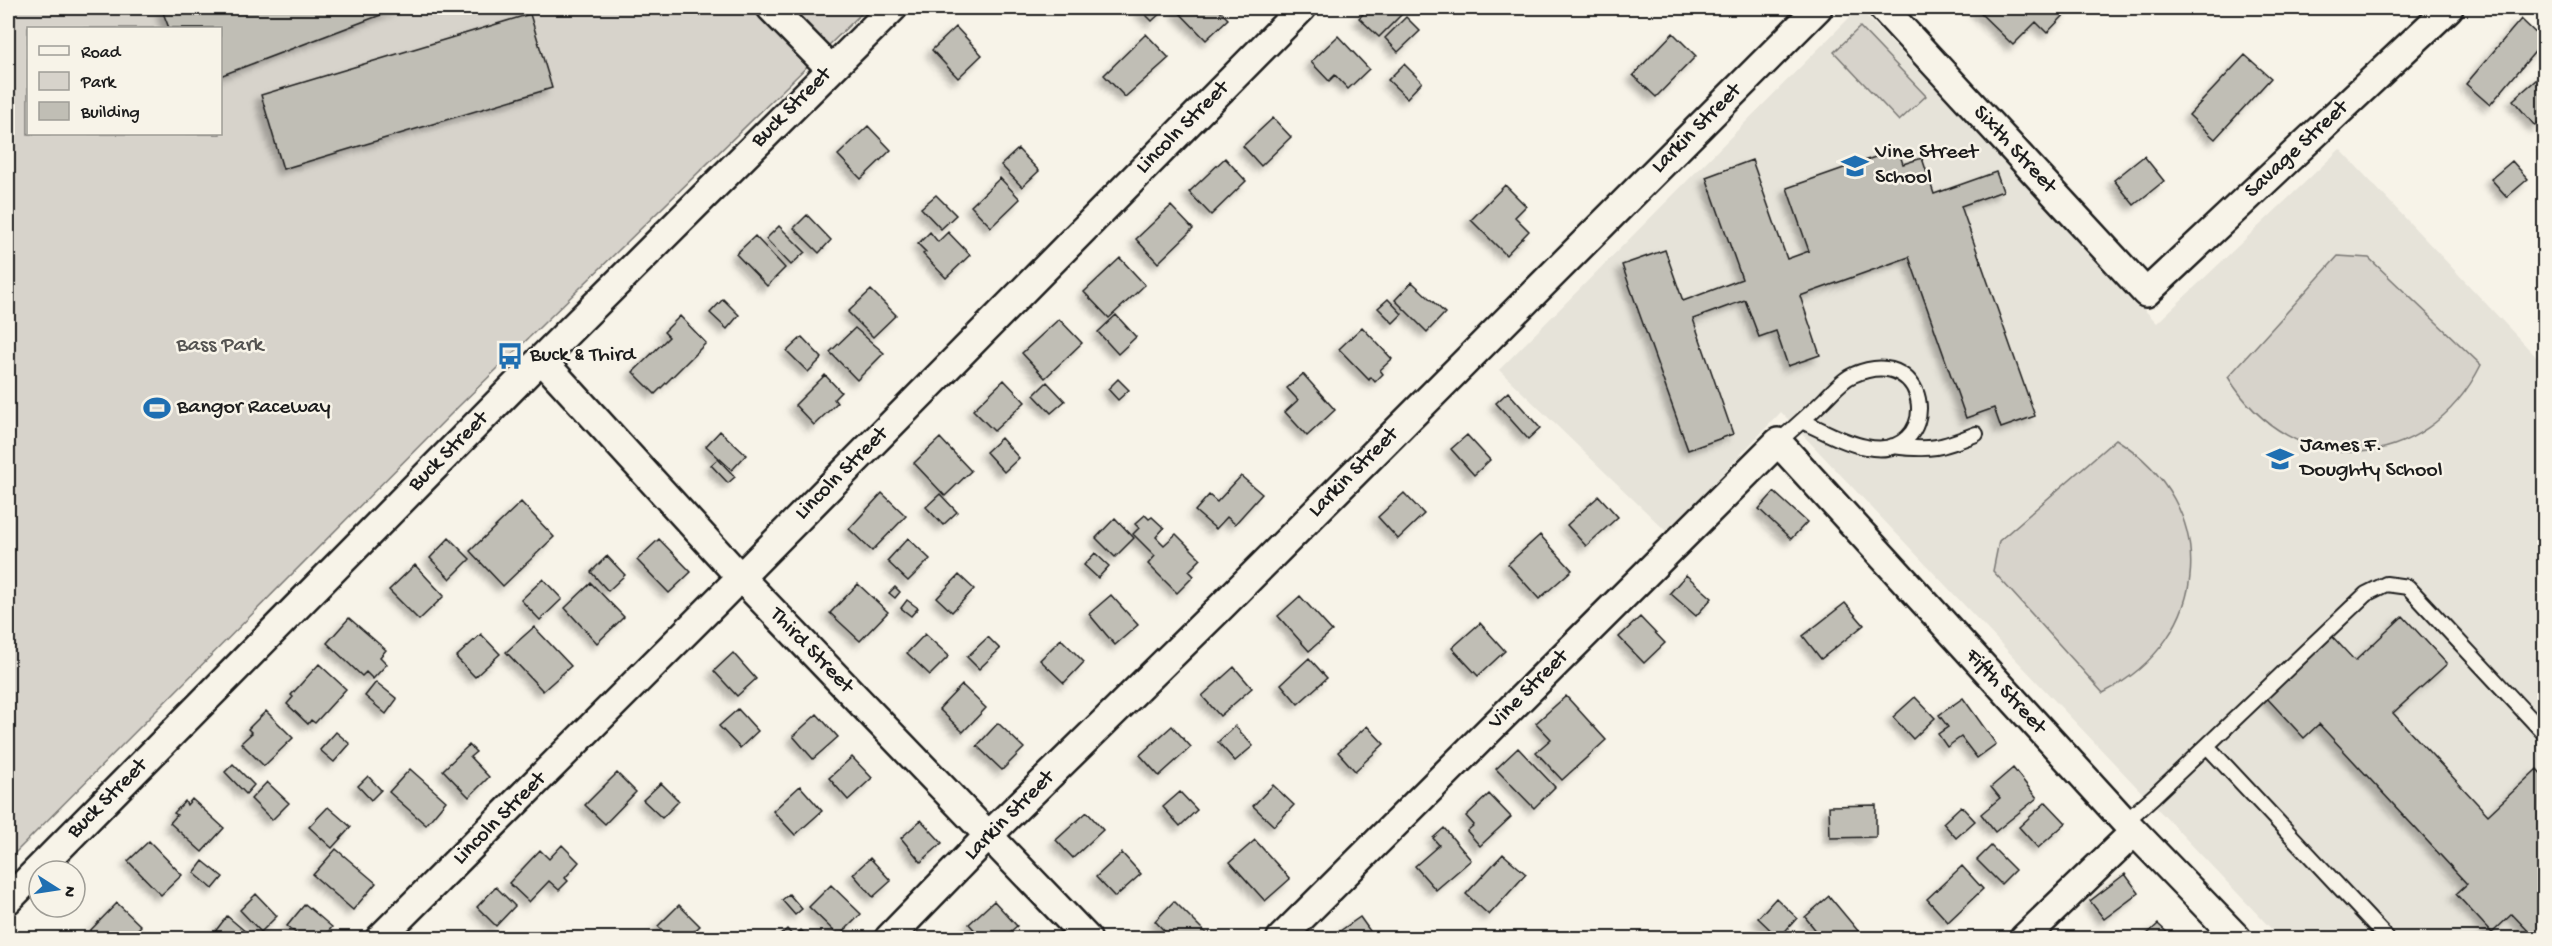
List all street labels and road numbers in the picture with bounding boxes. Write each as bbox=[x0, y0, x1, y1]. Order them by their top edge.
street label: Buck Street bbox=[746, 61, 839, 154]
street label: Lincoln Street bbox=[1131, 74, 1237, 180]
street label: Larkin Street bbox=[1646, 77, 1749, 180]
street label: Savage Street bbox=[2240, 94, 2356, 205]
street label: Sixth Street bbox=[1967, 100, 2063, 201]
street label: Buck Street bbox=[403, 405, 496, 498]
street label: Lincoln Street bbox=[790, 420, 896, 526]
street label: Larkin Street bbox=[1303, 421, 1406, 524]
street label: Third Street bbox=[762, 601, 860, 701]
street label: Vine Street bbox=[1483, 643, 1576, 736]
street label: Fifth Street bbox=[1958, 643, 2053, 742]
street label: Buck Street bbox=[62, 752, 155, 845]
street label: Larkin Street bbox=[959, 764, 1062, 867]
street label: Lincoln Street bbox=[448, 765, 554, 871]

